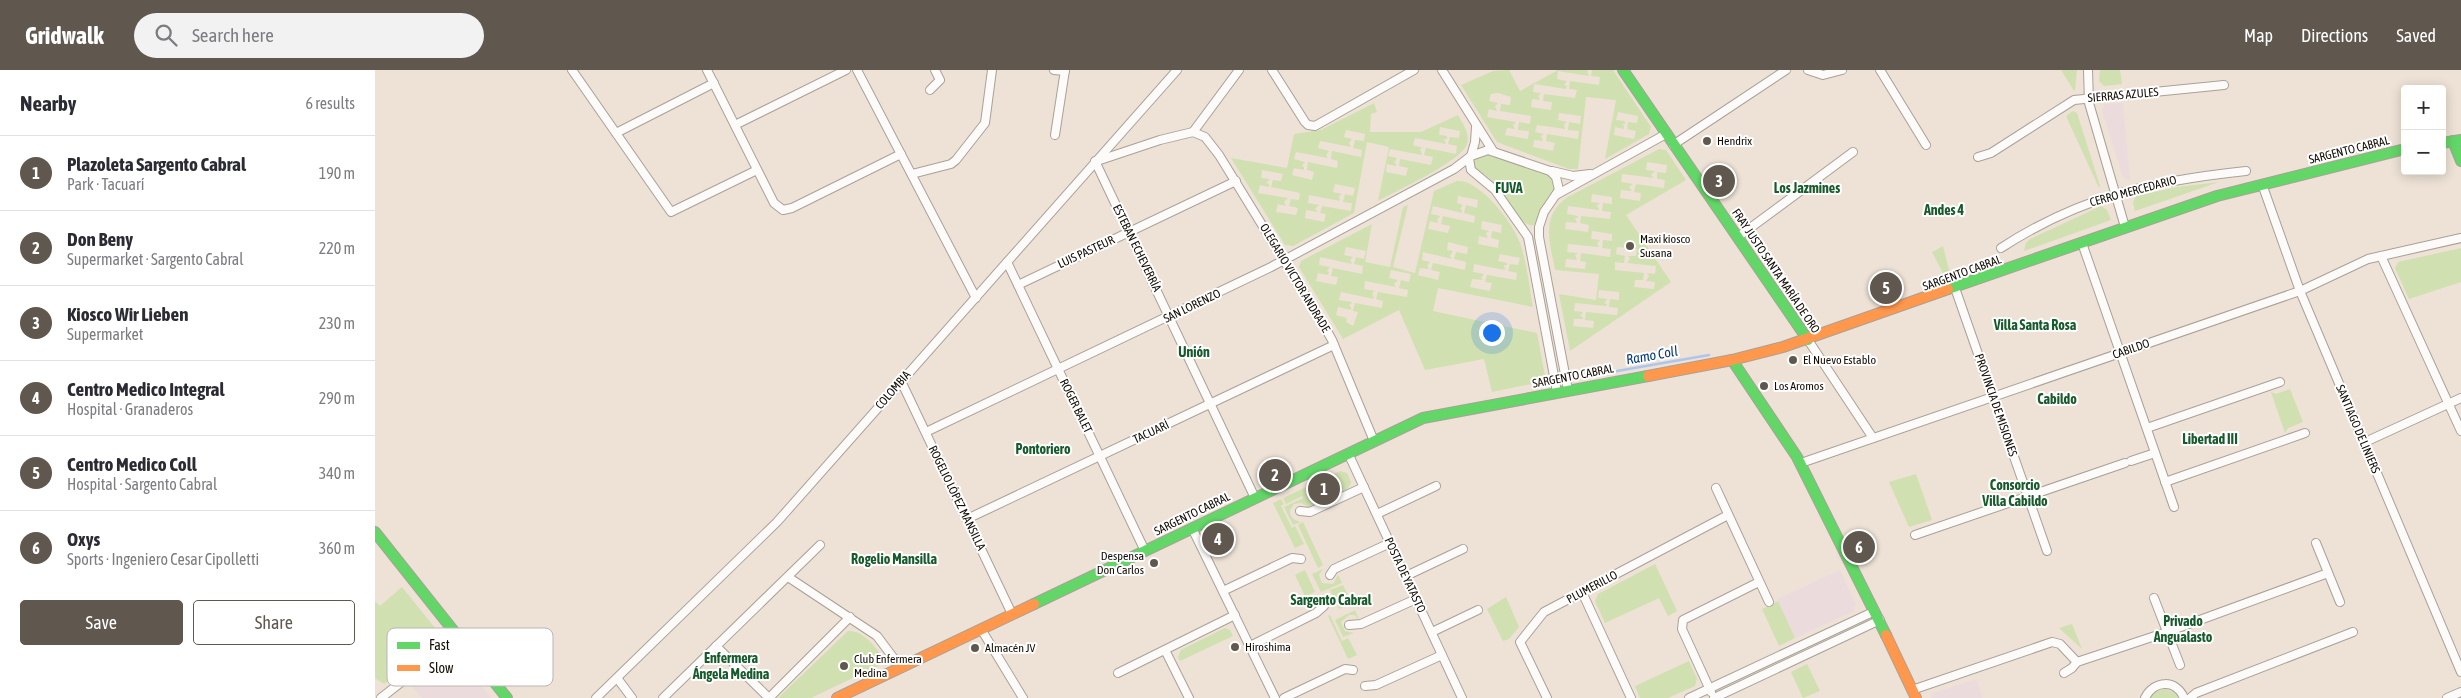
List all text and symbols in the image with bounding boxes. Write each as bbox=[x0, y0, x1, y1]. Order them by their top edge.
search box bbox=[134, 13, 484, 58]
icon: search bbox=[152, 21, 180, 49]
text: Gridwalk bbox=[25, 22, 104, 49]
text: Search here bbox=[192, 24, 274, 46]
text: Map bbox=[2244, 25, 2273, 46]
text: Directions bbox=[2301, 25, 2368, 46]
text: Saved bbox=[2396, 25, 2436, 46]
street label: SIERRAS AZULES bbox=[2087, 85, 2159, 105]
map controls bbox=[2401, 85, 2446, 175]
button: + bbox=[2401, 85, 2446, 130]
text: Nearby bbox=[20, 91, 76, 115]
text: 6 results bbox=[305, 94, 355, 112]
button: − bbox=[2401, 130, 2446, 175]
street label: SARGENTO CABRAL bbox=[2307, 133, 2391, 167]
place label: Hendrix bbox=[1717, 134, 1752, 148]
marker: Hendrix bbox=[1701, 135, 1713, 147]
text: Plazoleta Sargento Cabral bbox=[67, 153, 246, 175]
pin: 3 bbox=[1703, 162, 1735, 200]
text: 1 bbox=[32, 164, 40, 182]
text: 190 m bbox=[319, 164, 355, 182]
street label: CERRO MERCEDARIO bbox=[2088, 173, 2178, 209]
text: Park · Tacuarí bbox=[67, 175, 144, 193]
district label: FUVA bbox=[1495, 180, 1523, 196]
district label: Los Jazmines bbox=[1774, 180, 1840, 196]
street label: ESTEBAN ECHEVERRÍA bbox=[1110, 202, 1164, 294]
district label: Andes 4 bbox=[1923, 202, 1964, 218]
street label: FRAY JUSTO SANTA MARÍA DE ORO bbox=[1729, 206, 1823, 336]
street label: OLEGARIO VICTOR ANDRADE bbox=[1257, 221, 1333, 335]
text: Don Beny bbox=[67, 228, 133, 250]
place label: Maxi kiosco Susana bbox=[1640, 232, 1691, 260]
street label: LUIS PASTEUR bbox=[1055, 233, 1117, 271]
text: 2 bbox=[32, 239, 40, 257]
text: 220 m bbox=[319, 239, 355, 257]
marker: Maxi kiosco Susana bbox=[1624, 240, 1636, 252]
text: Supermarket · Sargento Cabral bbox=[67, 250, 244, 268]
street label: SARGENTO CABRAL bbox=[1921, 252, 2003, 294]
pin: 5 bbox=[1870, 269, 1902, 307]
street label: SAN LORENZO bbox=[1161, 286, 1223, 326]
text: Kiosco Wir Lieben bbox=[67, 303, 188, 325]
text: 3 bbox=[32, 314, 40, 332]
text: 230 m bbox=[319, 314, 355, 332]
district label: Villa Santa Rosa bbox=[1993, 317, 2077, 333]
your location bbox=[1479, 320, 1505, 346]
text: Supermarket bbox=[67, 325, 143, 343]
street label: CABILDO bbox=[2111, 336, 2151, 362]
water label: Ramo Coll bbox=[1625, 343, 1679, 367]
district label: Unión bbox=[1178, 344, 1210, 360]
street label: PROVINCIA DE MISIONES bbox=[1972, 352, 2020, 458]
place label: El Nuevo Establo bbox=[1803, 353, 1876, 367]
marker: El Nuevo Establo bbox=[1787, 354, 1799, 366]
street label: SARGENTO CABRAL bbox=[1531, 361, 1615, 391]
street label: COLOMBIA bbox=[873, 368, 914, 412]
street label: ROGER BALET bbox=[1057, 377, 1095, 436]
text: Centro Medico Integral bbox=[67, 378, 224, 400]
place label: Los Aromos bbox=[1774, 379, 1824, 393]
marker: Los Aromos bbox=[1758, 380, 1770, 392]
street label: SANTIAGO DE LINIERS bbox=[2333, 383, 2383, 475]
text: 4 bbox=[32, 389, 40, 407]
text: 290 m bbox=[319, 389, 355, 407]
district label: Cabildo bbox=[2037, 391, 2077, 407]
text: Hospital · Granaderos bbox=[67, 400, 193, 418]
street label: TACUARÍ bbox=[1131, 418, 1171, 446]
district label: Libertad III bbox=[2182, 431, 2238, 447]
district label: Pontoriero bbox=[1016, 441, 1071, 457]
street label: ROGELIO LÓPEZ MANSILLA bbox=[926, 444, 988, 553]
text: Centro Medico Coll bbox=[67, 453, 197, 475]
pin: 2 bbox=[1259, 456, 1291, 494]
text: 5 bbox=[32, 464, 40, 482]
text: 340 m bbox=[319, 464, 355, 482]
pin: 1 bbox=[1308, 470, 1340, 508]
text: Hospital · Sargento Cabral bbox=[67, 475, 217, 493]
district label: Consorcio Villa Cabildo bbox=[1981, 477, 2048, 509]
street label: SARGENTO CABRAL bbox=[1152, 489, 1232, 538]
pin: 4 bbox=[1202, 520, 1234, 558]
text: Oxys bbox=[67, 528, 100, 550]
pin: 6 bbox=[1843, 528, 1875, 566]
street label: POSTA DE YATASTO bbox=[1381, 535, 1429, 615]
text: 6 bbox=[32, 539, 40, 557]
text: 360 m bbox=[319, 539, 355, 557]
place label: Despensa Don Carlos bbox=[1097, 549, 1144, 577]
text: Sports · Ingeniero Cesar Cipolletti bbox=[67, 550, 259, 568]
district label: Rogelio Mansilla bbox=[851, 551, 937, 567]
marker: Despensa Don Carlos bbox=[1148, 557, 1160, 569]
street label: PLUMERILLO bbox=[1564, 568, 1620, 606]
district label: Sargento Cabral bbox=[1291, 592, 1372, 608]
button: Save bbox=[20, 600, 183, 645]
button: Share bbox=[193, 600, 355, 645]
district label: Privado Angualasto bbox=[2153, 613, 2213, 645]
legend bbox=[387, 628, 553, 686]
text: Fast bbox=[429, 637, 450, 653]
place label: Hiroshima bbox=[1245, 640, 1291, 654]
place label: Almacén JV bbox=[985, 641, 1035, 655]
marker: Hiroshima bbox=[1229, 641, 1241, 653]
marker: Almacén JV bbox=[969, 642, 981, 654]
district label: Enfermera Ángela Medina bbox=[692, 650, 770, 682]
place label: Club Enfermera Medina bbox=[854, 652, 922, 680]
text: Slow bbox=[429, 660, 454, 676]
marker: Club Enfermera Medina bbox=[838, 660, 850, 672]

